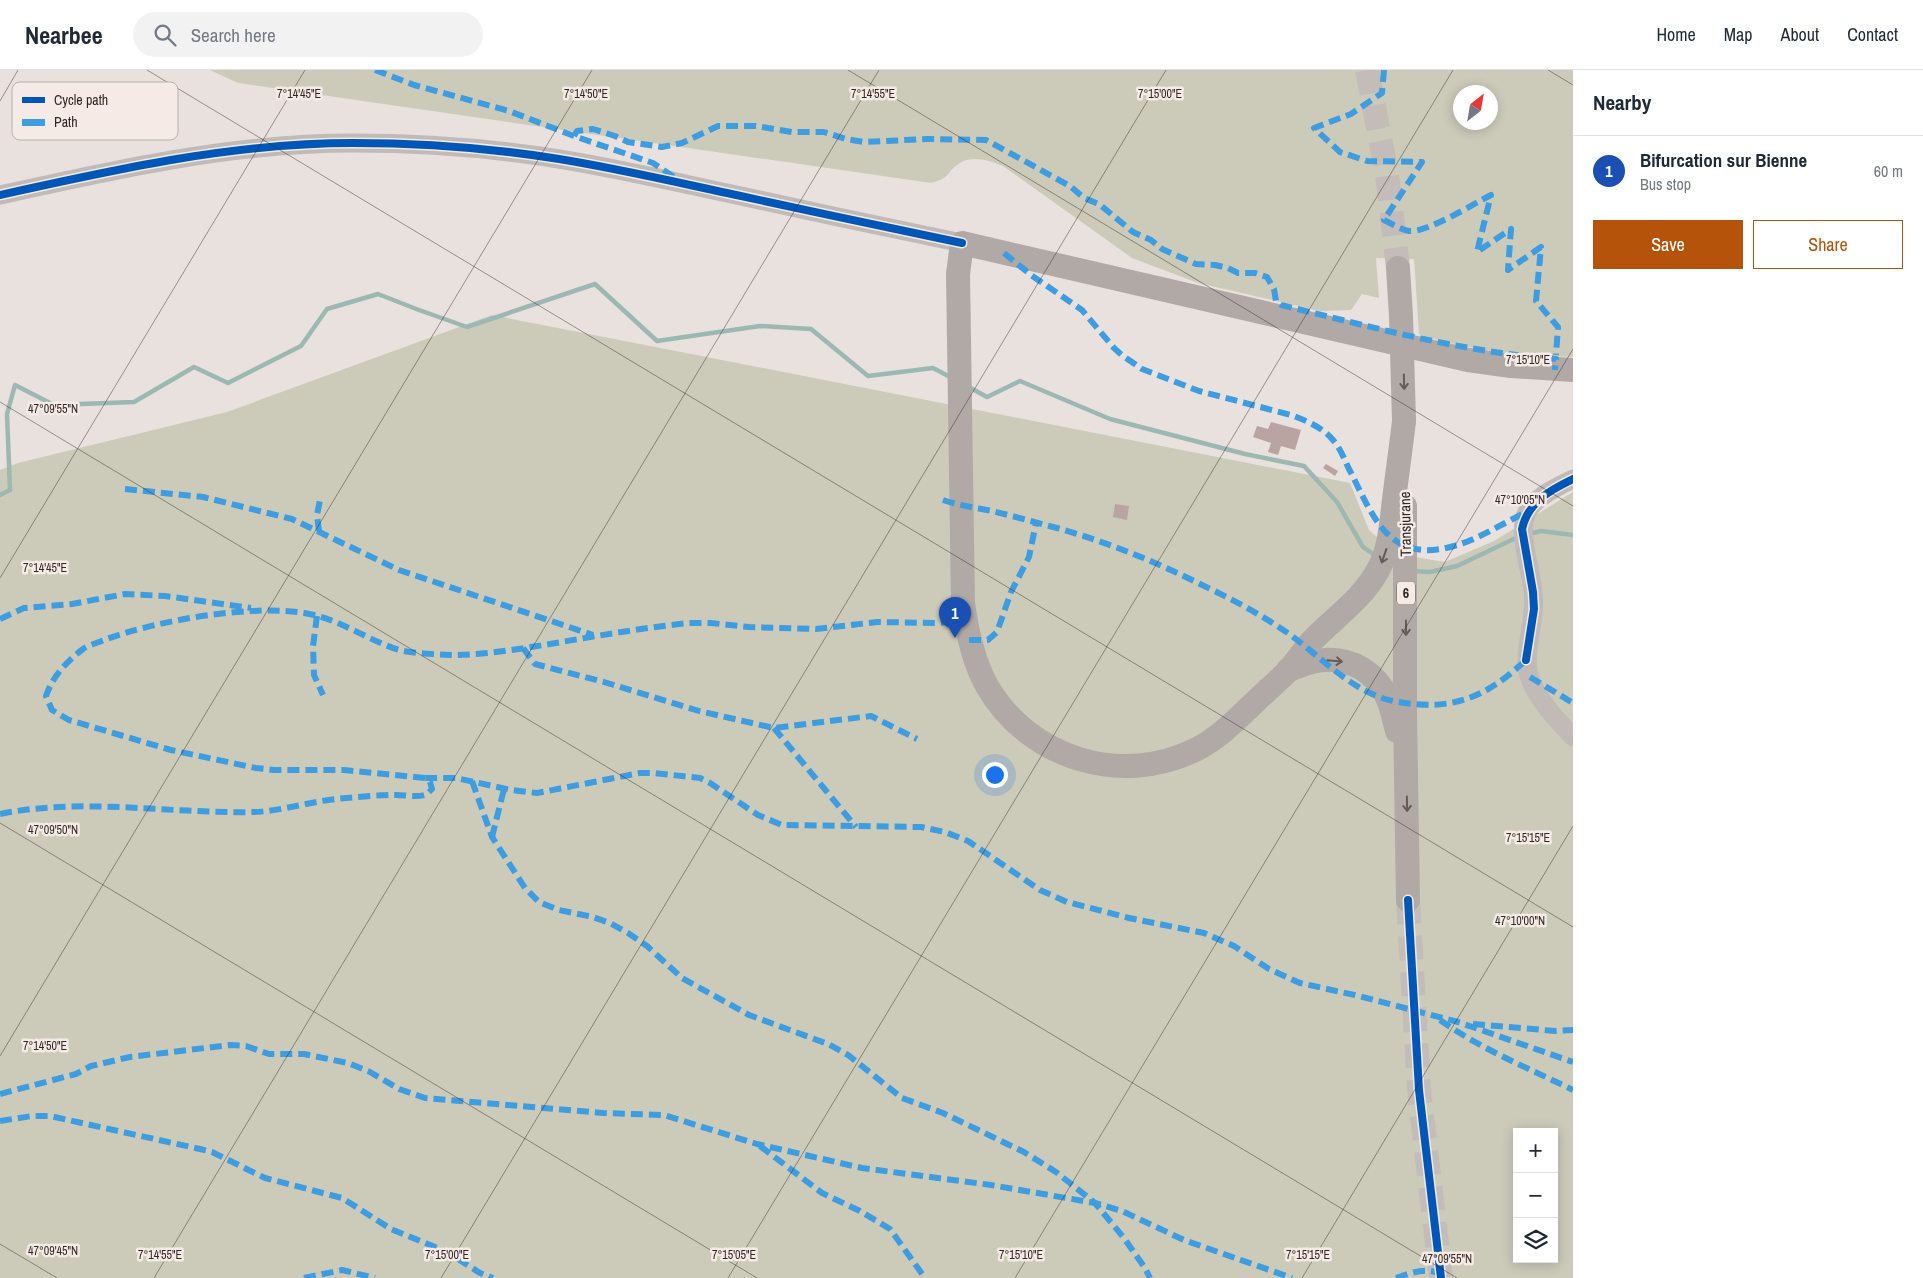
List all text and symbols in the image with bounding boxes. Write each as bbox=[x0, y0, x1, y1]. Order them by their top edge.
search box bbox=[133, 12, 483, 57]
text: Nearbee bbox=[25, 19, 103, 51]
icon: search bbox=[151, 21, 179, 49]
text: Search here bbox=[191, 22, 276, 48]
text: Home bbox=[1656, 22, 1696, 47]
text: Map bbox=[1724, 22, 1753, 47]
text: About bbox=[1781, 22, 1819, 47]
text: Contact bbox=[1847, 22, 1898, 47]
legend bbox=[12, 82, 178, 140]
north arrow bbox=[1453, 85, 1498, 130]
text: 7°14'45"E bbox=[277, 86, 321, 102]
text: 7°14'50"E bbox=[564, 86, 608, 102]
text: 7°14'55"E bbox=[851, 86, 895, 102]
text: 7°15'00"E bbox=[1138, 86, 1182, 102]
text: Nearby bbox=[1593, 88, 1651, 117]
text: Cycle path bbox=[54, 91, 108, 109]
text: Path bbox=[54, 113, 78, 131]
text: Bifurcation sur Bienne bbox=[1640, 147, 1807, 173]
text: 1 bbox=[1605, 160, 1613, 182]
text: 60 m bbox=[1874, 160, 1903, 182]
text: Bus stop bbox=[1640, 173, 1691, 195]
button: Save bbox=[1593, 220, 1743, 269]
button: Share bbox=[1753, 220, 1903, 269]
text: 7°15'10"E bbox=[1506, 352, 1550, 368]
one-way arrow bbox=[1399, 374, 1409, 390]
text: 47°09'55"N bbox=[28, 401, 78, 417]
street label: Transjurane bbox=[1394, 491, 1416, 557]
text: 47°10'05"N bbox=[1495, 492, 1545, 508]
one-way arrow bbox=[1379, 548, 1388, 563]
text: 7°14'45"E bbox=[23, 560, 67, 576]
road number: 6 bbox=[1397, 582, 1415, 604]
pin: 1 bbox=[939, 597, 971, 638]
one-way arrow bbox=[1401, 619, 1410, 635]
one-way arrow bbox=[1327, 656, 1343, 665]
your location bbox=[982, 762, 1008, 788]
one-way arrow bbox=[1402, 796, 1412, 812]
text: 47°09'50"N bbox=[28, 822, 78, 838]
text: 7°15'15"E bbox=[1506, 830, 1550, 846]
text: 47°10'00"N bbox=[1495, 913, 1545, 929]
text: 7°14'50"E bbox=[23, 1038, 67, 1054]
map controls bbox=[1513, 1128, 1558, 1263]
button: + bbox=[1513, 1128, 1558, 1173]
button: − bbox=[1513, 1173, 1558, 1218]
button: layers bbox=[1513, 1218, 1558, 1263]
text: 47°09'45"N bbox=[28, 1243, 78, 1259]
text: 7°14'55"E bbox=[138, 1247, 182, 1263]
text: 7°15'00"E bbox=[425, 1247, 469, 1263]
text: 7°15'05"E bbox=[712, 1247, 756, 1263]
text: 7°15'10"E bbox=[999, 1247, 1043, 1263]
text: 7°15'15"E bbox=[1286, 1247, 1330, 1263]
text: 47°09'55"N bbox=[1422, 1251, 1472, 1267]

